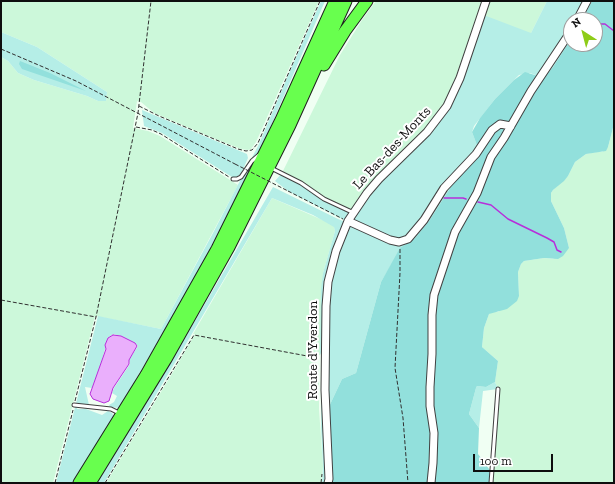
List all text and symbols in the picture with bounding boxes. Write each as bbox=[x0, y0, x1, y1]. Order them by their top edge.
north arrow bbox=[563, 12, 603, 52]
text: N bbox=[569, 15, 583, 30]
street label: Le Bas-des-Monts bbox=[349, 103, 435, 193]
street label: Route d'Yverdon bbox=[305, 301, 321, 399]
scale bar bbox=[475, 446, 555, 472]
text: 100 m bbox=[480, 454, 512, 468]

